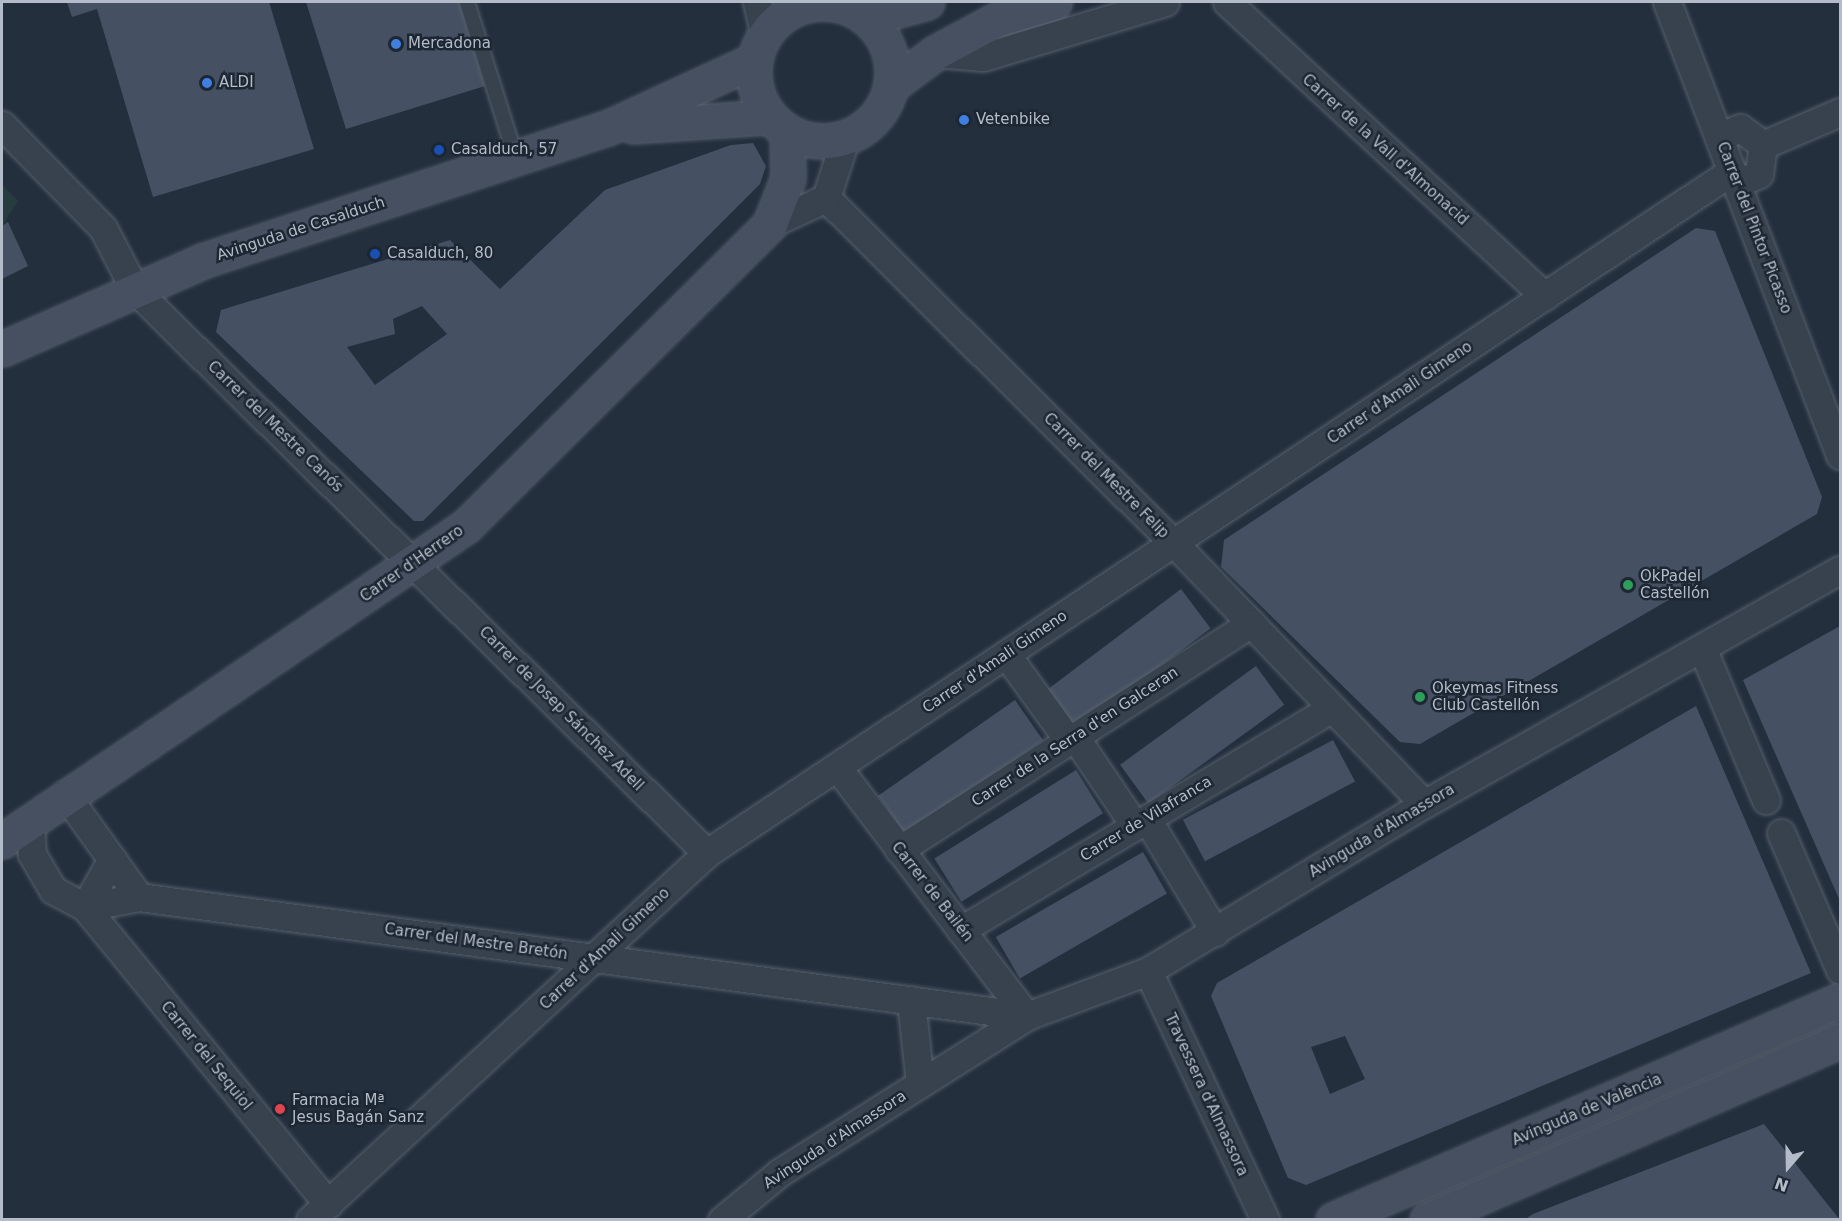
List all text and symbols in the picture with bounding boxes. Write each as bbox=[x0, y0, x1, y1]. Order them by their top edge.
place label: Mercadona bbox=[408, 35, 491, 53]
marker: Mercadona bbox=[389, 37, 403, 51]
street label: Carrer de la Vall d'Almonacid bbox=[1298, 71, 1472, 229]
place label: ALDI bbox=[219, 74, 254, 92]
marker: ALDI bbox=[200, 76, 214, 90]
place label: Vetenbike bbox=[976, 111, 1050, 129]
marker: Vetenbike bbox=[957, 113, 971, 127]
street label: Carrer del Pintor Picasso bbox=[1713, 139, 1795, 317]
place label: Casalduch, 57 bbox=[451, 141, 557, 159]
marker: Casalduch, 57 bbox=[432, 143, 446, 157]
street label: Avinguda de Casalduch bbox=[215, 193, 387, 265]
place label: Casalduch, 80 bbox=[387, 245, 493, 263]
marker: Casalduch, 80 bbox=[368, 247, 382, 261]
street label: Carrer d'Amali Gimeno bbox=[1324, 338, 1476, 448]
street label: Carrer del Mestre Canós bbox=[204, 358, 346, 496]
street label: Carrer del Mestre Felip bbox=[1040, 410, 1172, 542]
street label: Carrer d'Herrero bbox=[357, 522, 467, 606]
place label: OkPadel Castellón bbox=[1640, 567, 1710, 602]
marker: OkPadel Castellón bbox=[1621, 578, 1635, 592]
street label: Carrer d'Amali Gimeno bbox=[919, 607, 1071, 717]
street label: Carrer de Josep Sánchez Adell bbox=[475, 623, 647, 795]
street label: Carrer de la Serra d'en Galceran bbox=[968, 663, 1182, 811]
place label: Okeymas Fitness Club Castellón bbox=[1432, 679, 1558, 714]
marker: Okeymas Fitness Club Castellón bbox=[1413, 690, 1427, 704]
street label: Carrer de Vilafranca bbox=[1077, 773, 1215, 865]
street label: Avinguda d'Almassora bbox=[1306, 780, 1458, 882]
street label: Carrer de Bailén bbox=[887, 839, 977, 945]
street label: Carrer d'Amali Gimeno bbox=[536, 884, 674, 1014]
street label: Carrer del Mestre Bretón bbox=[383, 920, 569, 964]
street label: Carrer del Sequiol bbox=[157, 998, 255, 1114]
street label: Travessera d'Almassora bbox=[1160, 1011, 1252, 1179]
street label: Avinguda de València bbox=[1509, 1070, 1665, 1150]
street label: Avinguda d'Almassora bbox=[760, 1087, 910, 1193]
place label: Farmacia Mª Jesus Bagán Sanz bbox=[292, 1091, 424, 1126]
marker: Farmacia Mª Jesus Bagán Sanz bbox=[273, 1102, 287, 1116]
north arrow bbox=[1758, 1137, 1818, 1197]
text: N bbox=[1772, 1173, 1791, 1196]

